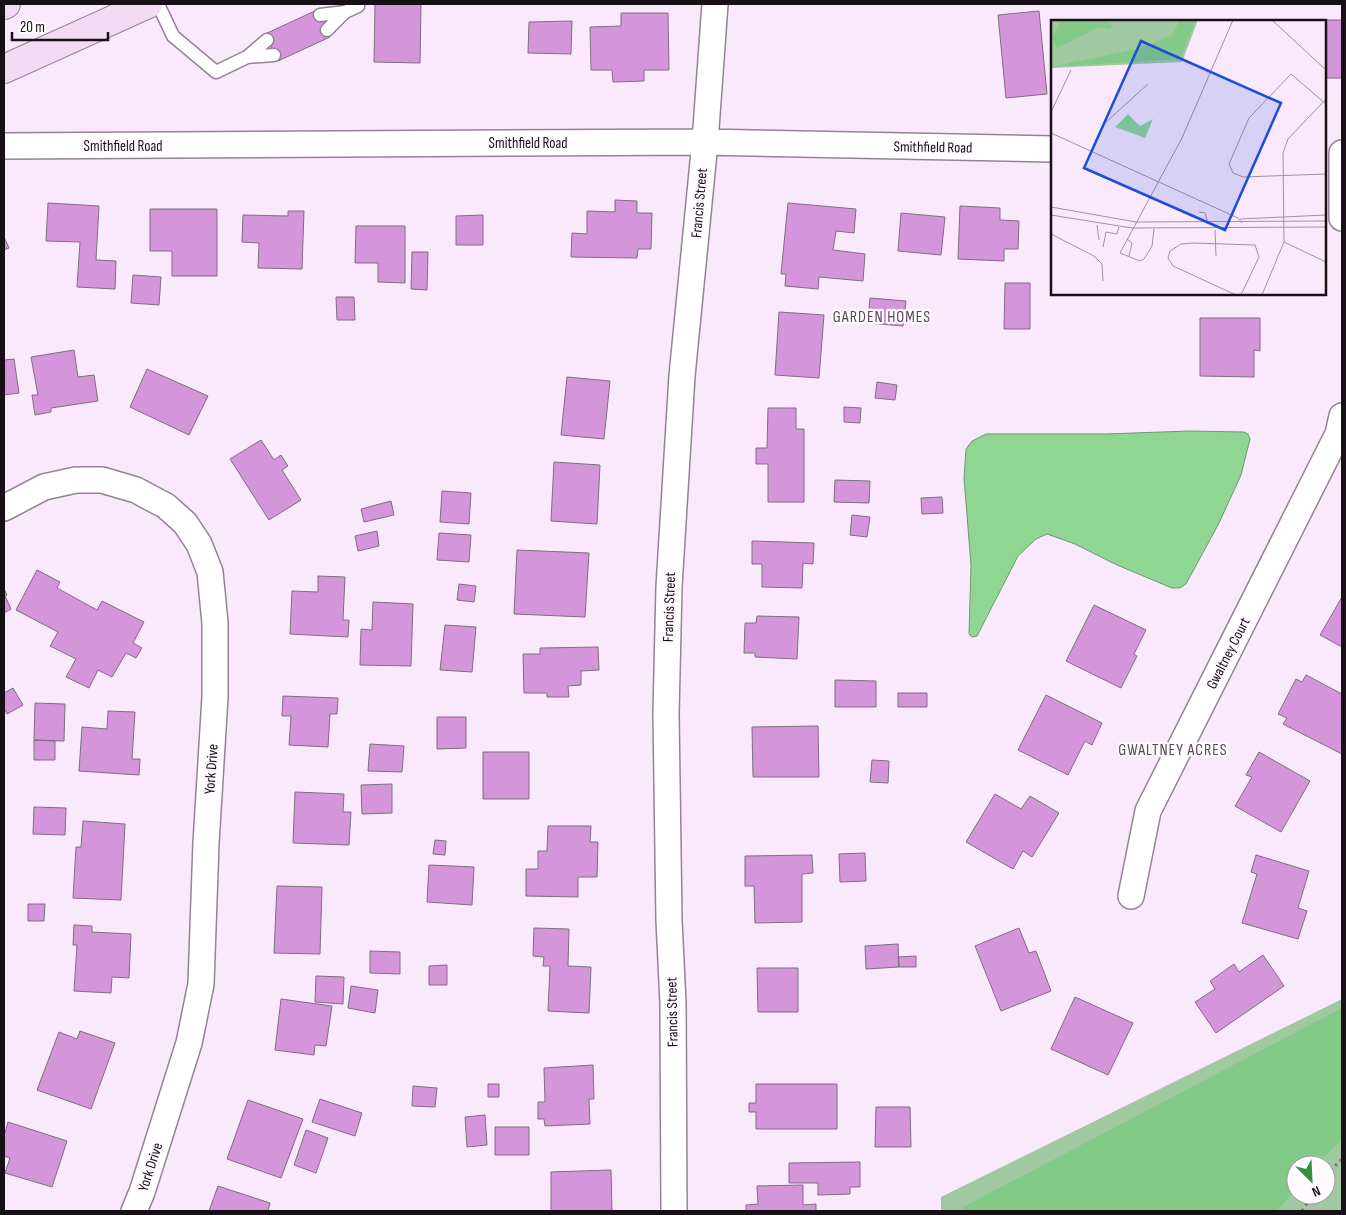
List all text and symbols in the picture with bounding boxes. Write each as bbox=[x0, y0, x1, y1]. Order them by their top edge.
scale bar bbox=[12, 10, 109, 42]
text: 20 m bbox=[20, 18, 45, 37]
inset map bbox=[1051, 20, 1326, 295]
street label: Smithfield Road bbox=[489, 134, 567, 153]
street label: Smithfield Road bbox=[84, 137, 162, 156]
street label: Smithfield Road bbox=[893, 137, 973, 158]
street label: Francis Street bbox=[687, 167, 712, 239]
district label: GARDEN HOMES bbox=[833, 308, 931, 327]
street label: Francis Street bbox=[659, 571, 680, 642]
street label: Gwaltney Court bbox=[1202, 614, 1255, 692]
district label: GWALTNEY ACRES bbox=[1118, 741, 1228, 760]
street label: York Drive bbox=[200, 743, 223, 795]
street label: Francis Street bbox=[662, 976, 683, 1047]
street label: York Drive bbox=[134, 1140, 167, 1194]
north arrow bbox=[1286, 1155, 1336, 1205]
text: N bbox=[1309, 1182, 1323, 1201]

